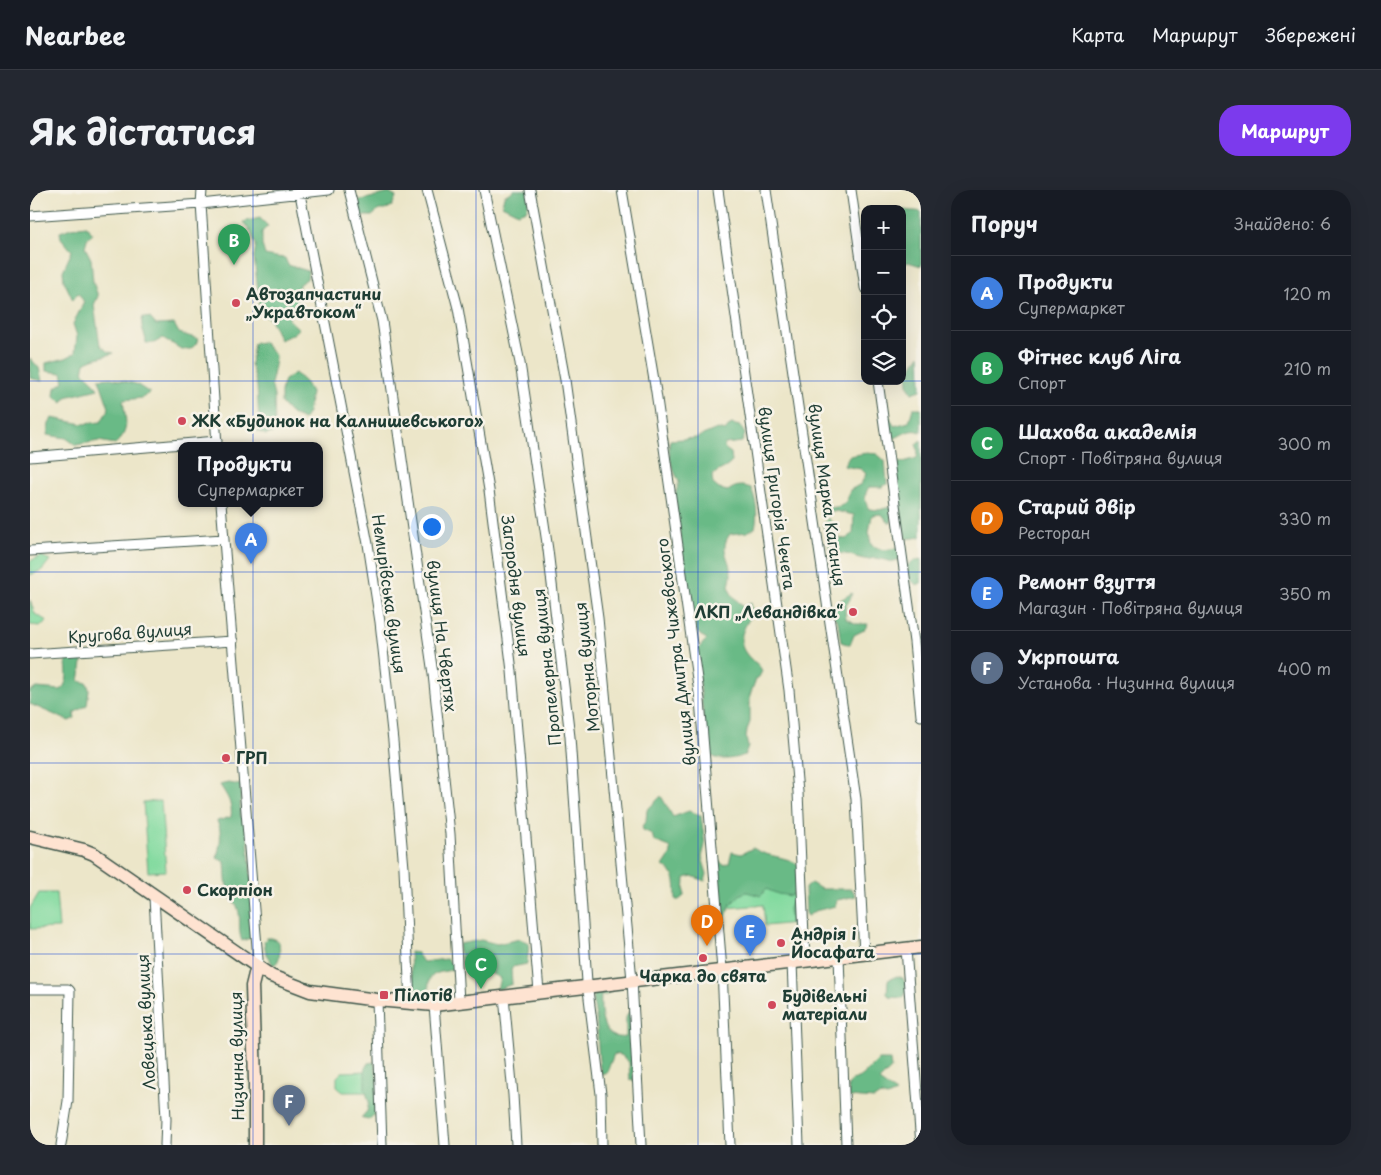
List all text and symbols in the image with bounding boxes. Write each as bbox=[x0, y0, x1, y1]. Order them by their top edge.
text: Nearbee bbox=[25, 17, 126, 53]
text: Карта bbox=[1071, 21, 1124, 48]
text: Маршрут bbox=[1152, 21, 1237, 48]
text: Збережені bbox=[1265, 21, 1356, 48]
text: Як дістатися bbox=[30, 104, 256, 157]
button: Маршрут bbox=[1219, 105, 1351, 156]
map controls bbox=[861, 205, 906, 385]
button: + bbox=[861, 205, 906, 250]
text: Поруч bbox=[971, 207, 1038, 239]
text: Знайдено: 6 bbox=[1234, 211, 1331, 235]
pin: B bbox=[218, 224, 250, 265]
button: − bbox=[861, 250, 906, 295]
text: Продукти bbox=[1018, 267, 1113, 295]
place label: Автозапчастини „Укравтоком“ bbox=[246, 281, 382, 323]
text: A bbox=[981, 281, 993, 305]
text: 120 m bbox=[1284, 281, 1331, 305]
button: locate bbox=[861, 295, 906, 340]
text: Супермаркет bbox=[1018, 295, 1125, 319]
marker: Автозапчастини „Укравтоком“ bbox=[230, 297, 242, 309]
button: layers bbox=[861, 340, 906, 385]
text: Фітнес клуб Ліга bbox=[1018, 342, 1181, 370]
text: B bbox=[982, 356, 992, 380]
text: 210 m bbox=[1283, 356, 1331, 380]
text: Спорт bbox=[1018, 370, 1066, 394]
street label: вулиця Марка Каганця bbox=[803, 402, 853, 588]
street label: вулиця Григорія Чечета bbox=[753, 405, 803, 591]
place label: ЖК «Будинок на Калнишевського» bbox=[191, 408, 484, 432]
marker: ЖК «Будинок на Калнишевського» bbox=[176, 415, 188, 427]
text: Шахова академія bbox=[1018, 417, 1197, 445]
text: C bbox=[981, 431, 993, 455]
text: 300 m bbox=[1277, 431, 1331, 455]
popup bbox=[178, 442, 323, 507]
text: Спорт · Повітряна вулиця bbox=[1018, 445, 1223, 469]
text: Продукти bbox=[197, 449, 292, 477]
text: Супермаркет bbox=[197, 477, 304, 501]
text: Старий двір bbox=[1018, 492, 1136, 520]
text: D bbox=[981, 506, 993, 530]
text: 330 m bbox=[1278, 506, 1331, 530]
street label: Немирівська вулиця bbox=[367, 513, 413, 675]
your location bbox=[419, 514, 445, 540]
street label: Загородня вулиця bbox=[496, 514, 538, 658]
text: Ресторан bbox=[1018, 520, 1091, 544]
pin: A bbox=[235, 523, 267, 564]
street label: вулиця Дмитра Чижевського bbox=[649, 537, 701, 767]
street label: вулиця На Чвертях bbox=[422, 559, 464, 713]
text: Ремонт взуття bbox=[1018, 567, 1156, 595]
text: E bbox=[982, 581, 992, 605]
text: 350 m bbox=[1279, 581, 1331, 605]
street label: Пропелерна вулиця bbox=[526, 587, 566, 747]
text: Магазин · Повітряна вулиця bbox=[1018, 595, 1243, 619]
place label: ЛКП „Левандівка“ bbox=[695, 599, 843, 623]
street label: Моторна вулиця bbox=[567, 601, 605, 733]
marker: ЛКП „Левандівка“ bbox=[847, 606, 859, 618]
street label: Кругова вулиця bbox=[67, 616, 193, 648]
text: Укрпошта bbox=[1018, 642, 1119, 670]
text: F bbox=[982, 656, 992, 680]
text: 400 m bbox=[1278, 656, 1331, 680]
text: Установа · Низинна вулиця bbox=[1018, 670, 1235, 694]
place label: ГРП bbox=[236, 745, 267, 769]
marker: ГРП bbox=[220, 752, 232, 764]
place label: Скорпіон bbox=[197, 877, 273, 901]
marker: Скорпіон bbox=[181, 884, 193, 896]
pin: D bbox=[691, 905, 723, 946]
pin: E bbox=[734, 915, 766, 956]
place label: Андрія і Йосафата bbox=[790, 921, 875, 963]
marker: Андрія і Йосафата bbox=[775, 937, 787, 949]
pin: C bbox=[465, 948, 497, 989]
marker: Чарка до свята bbox=[697, 952, 709, 964]
street label: Ловецька вулиця bbox=[129, 953, 161, 1091]
place label: Чарка до свята bbox=[639, 963, 767, 987]
place label: Пілотів bbox=[394, 982, 453, 1006]
place label: Будівельні матеріали bbox=[782, 983, 868, 1025]
marker: Пілотів bbox=[378, 989, 390, 1001]
street label: Низинна вулиця bbox=[223, 991, 249, 1121]
marker: Будівельні матеріали bbox=[766, 999, 778, 1011]
pin: F bbox=[273, 1085, 305, 1126]

